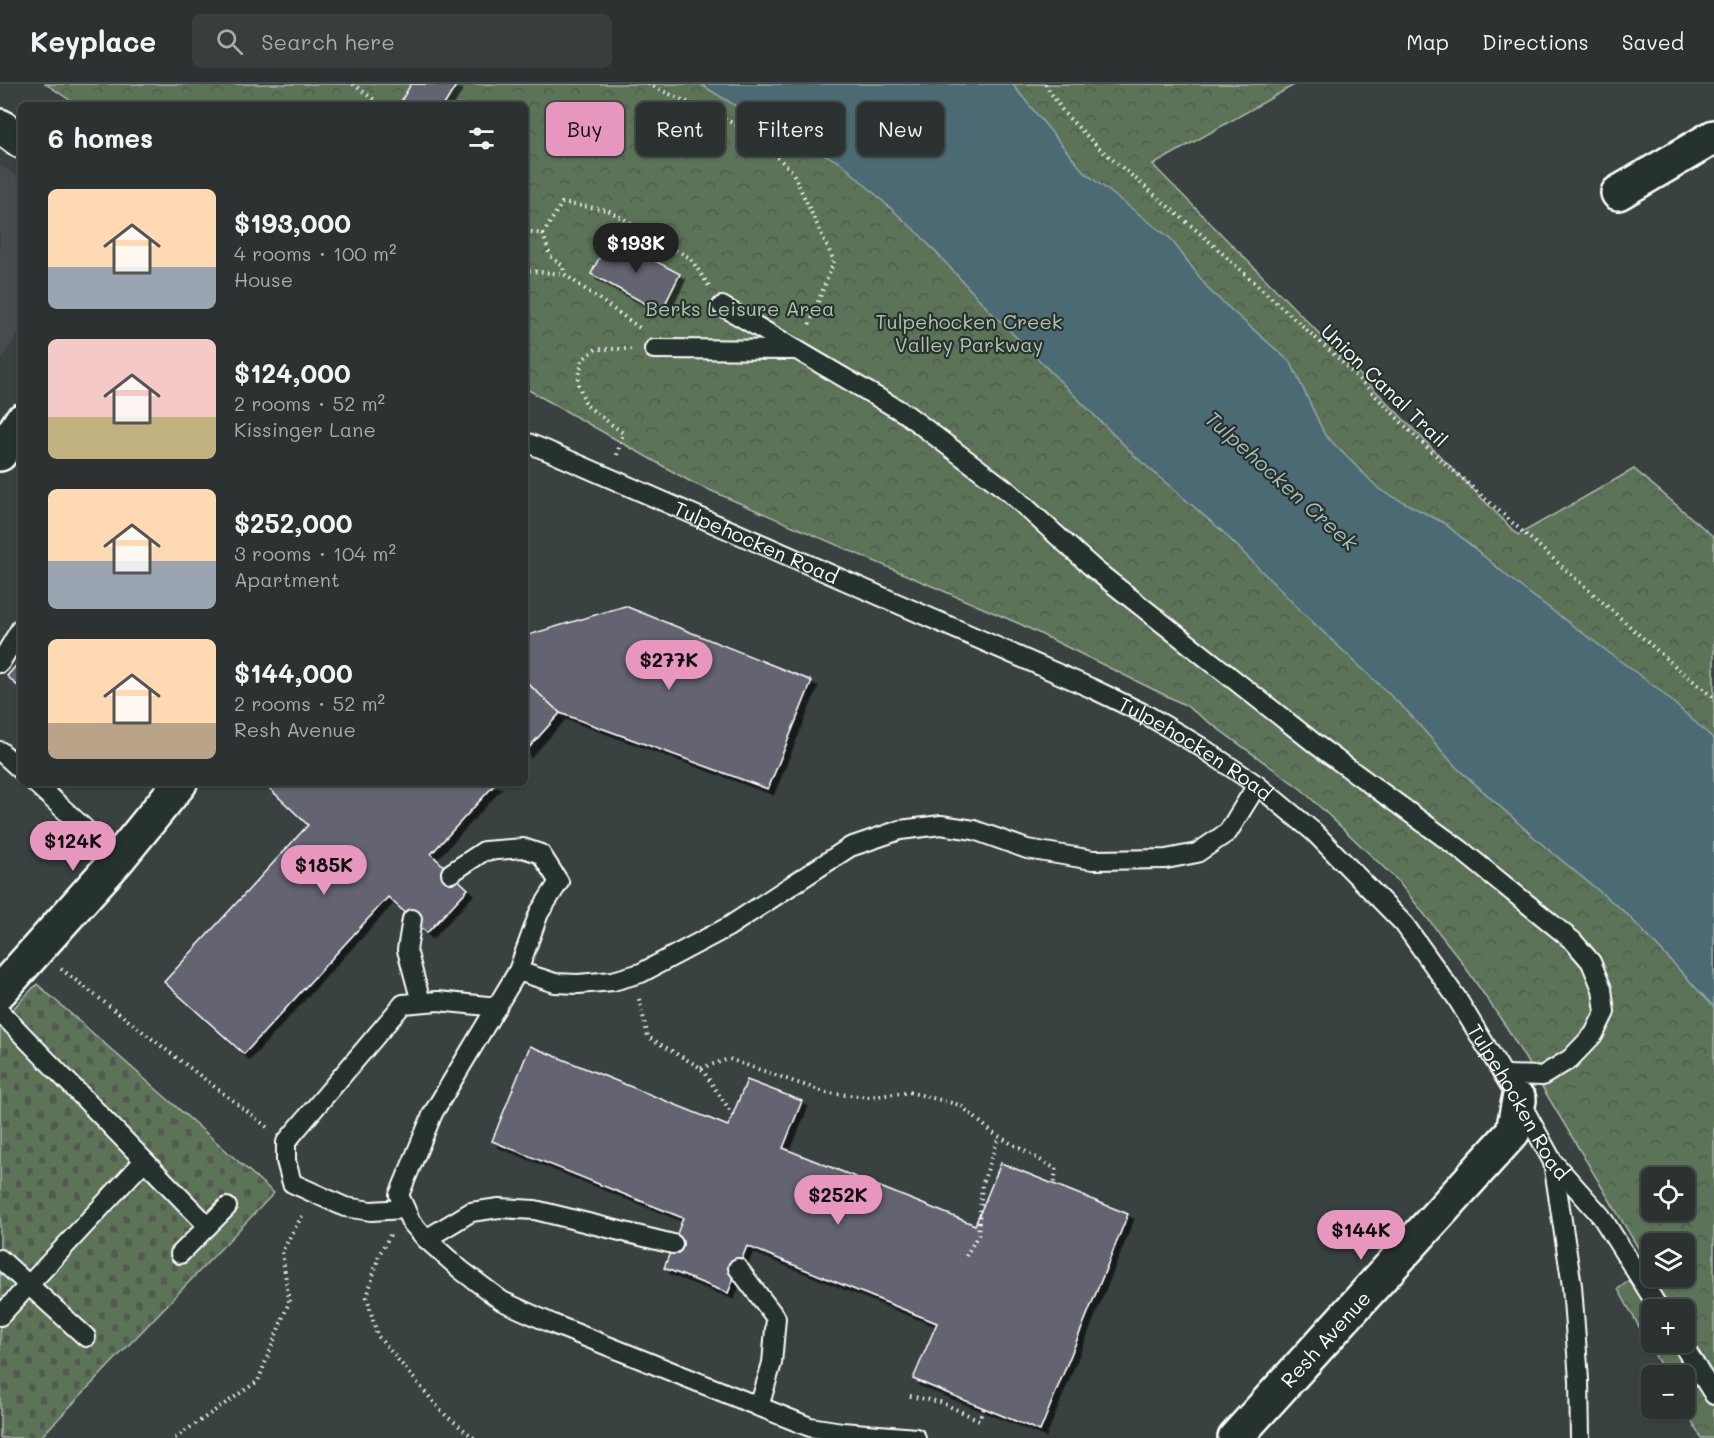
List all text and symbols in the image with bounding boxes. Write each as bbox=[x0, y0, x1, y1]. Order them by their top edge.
search box bbox=[192, 14, 612, 68]
text: Keyplace bbox=[30, 23, 156, 59]
icon: search bbox=[213, 25, 246, 58]
text: Search here bbox=[261, 27, 395, 56]
text: Map bbox=[1406, 28, 1449, 55]
text: Directions bbox=[1482, 28, 1589, 55]
text: Saved bbox=[1622, 28, 1684, 55]
chip: Buy bbox=[546, 102, 624, 156]
chip: Rent bbox=[636, 102, 725, 156]
chip: Filters bbox=[737, 102, 845, 156]
chip: New bbox=[857, 102, 944, 156]
text: 6 homes bbox=[48, 121, 153, 155]
icon: filters bbox=[465, 122, 498, 155]
text: $193,000 bbox=[234, 206, 351, 240]
icon: home bbox=[96, 213, 168, 285]
pin: $193K bbox=[594, 223, 678, 274]
text: $193K bbox=[607, 229, 665, 255]
text: 4 rooms · 100 m² bbox=[234, 240, 397, 266]
text: House bbox=[234, 266, 293, 292]
park label: Berks Leisure Area bbox=[646, 295, 834, 321]
park label: Tulpehocken Creek Valley Parkway bbox=[876, 308, 1062, 357]
street label: Union Canal Trail bbox=[1316, 318, 1454, 452]
text: $124,000 bbox=[234, 356, 351, 390]
icon: home bbox=[96, 363, 168, 435]
text: 2 rooms · 52 m² bbox=[234, 390, 385, 416]
water label: Tulpehocken Creek bbox=[1200, 404, 1365, 556]
text: Kissinger Lane bbox=[234, 416, 376, 442]
street label: Tulpehocken Road bbox=[670, 495, 843, 589]
text: $252,000 bbox=[234, 506, 352, 540]
icon: home bbox=[96, 513, 168, 585]
text: 3 rooms · 104 m² bbox=[234, 540, 396, 566]
text: Apartment bbox=[234, 566, 340, 592]
pin: $277K bbox=[627, 640, 711, 691]
text: $277K bbox=[640, 646, 698, 672]
text: $144,000 bbox=[234, 656, 353, 690]
icon: home bbox=[96, 663, 168, 735]
text: 2 rooms · 52 m² bbox=[234, 690, 385, 716]
street label: Tulpehocken Road bbox=[1114, 690, 1278, 806]
text: Resh Avenue bbox=[234, 716, 356, 742]
pin: $124K bbox=[31, 821, 115, 872]
text: $124K bbox=[44, 827, 102, 853]
pin: $185K bbox=[282, 845, 366, 896]
text: $185K bbox=[295, 851, 353, 877]
street label: Tulpehocken Road bbox=[1462, 1019, 1575, 1185]
map controls bbox=[1641, 1167, 1695, 1419]
button: locate bbox=[1641, 1167, 1695, 1221]
pin: $252K bbox=[796, 1175, 880, 1226]
text: $252K bbox=[808, 1181, 868, 1207]
pin: $144K bbox=[1319, 1210, 1403, 1261]
text: $144K bbox=[1331, 1216, 1391, 1242]
button: layers bbox=[1641, 1233, 1695, 1287]
street label: Resh Avenue bbox=[1274, 1285, 1376, 1393]
button: + bbox=[1641, 1299, 1695, 1353]
button: − bbox=[1641, 1365, 1695, 1419]

